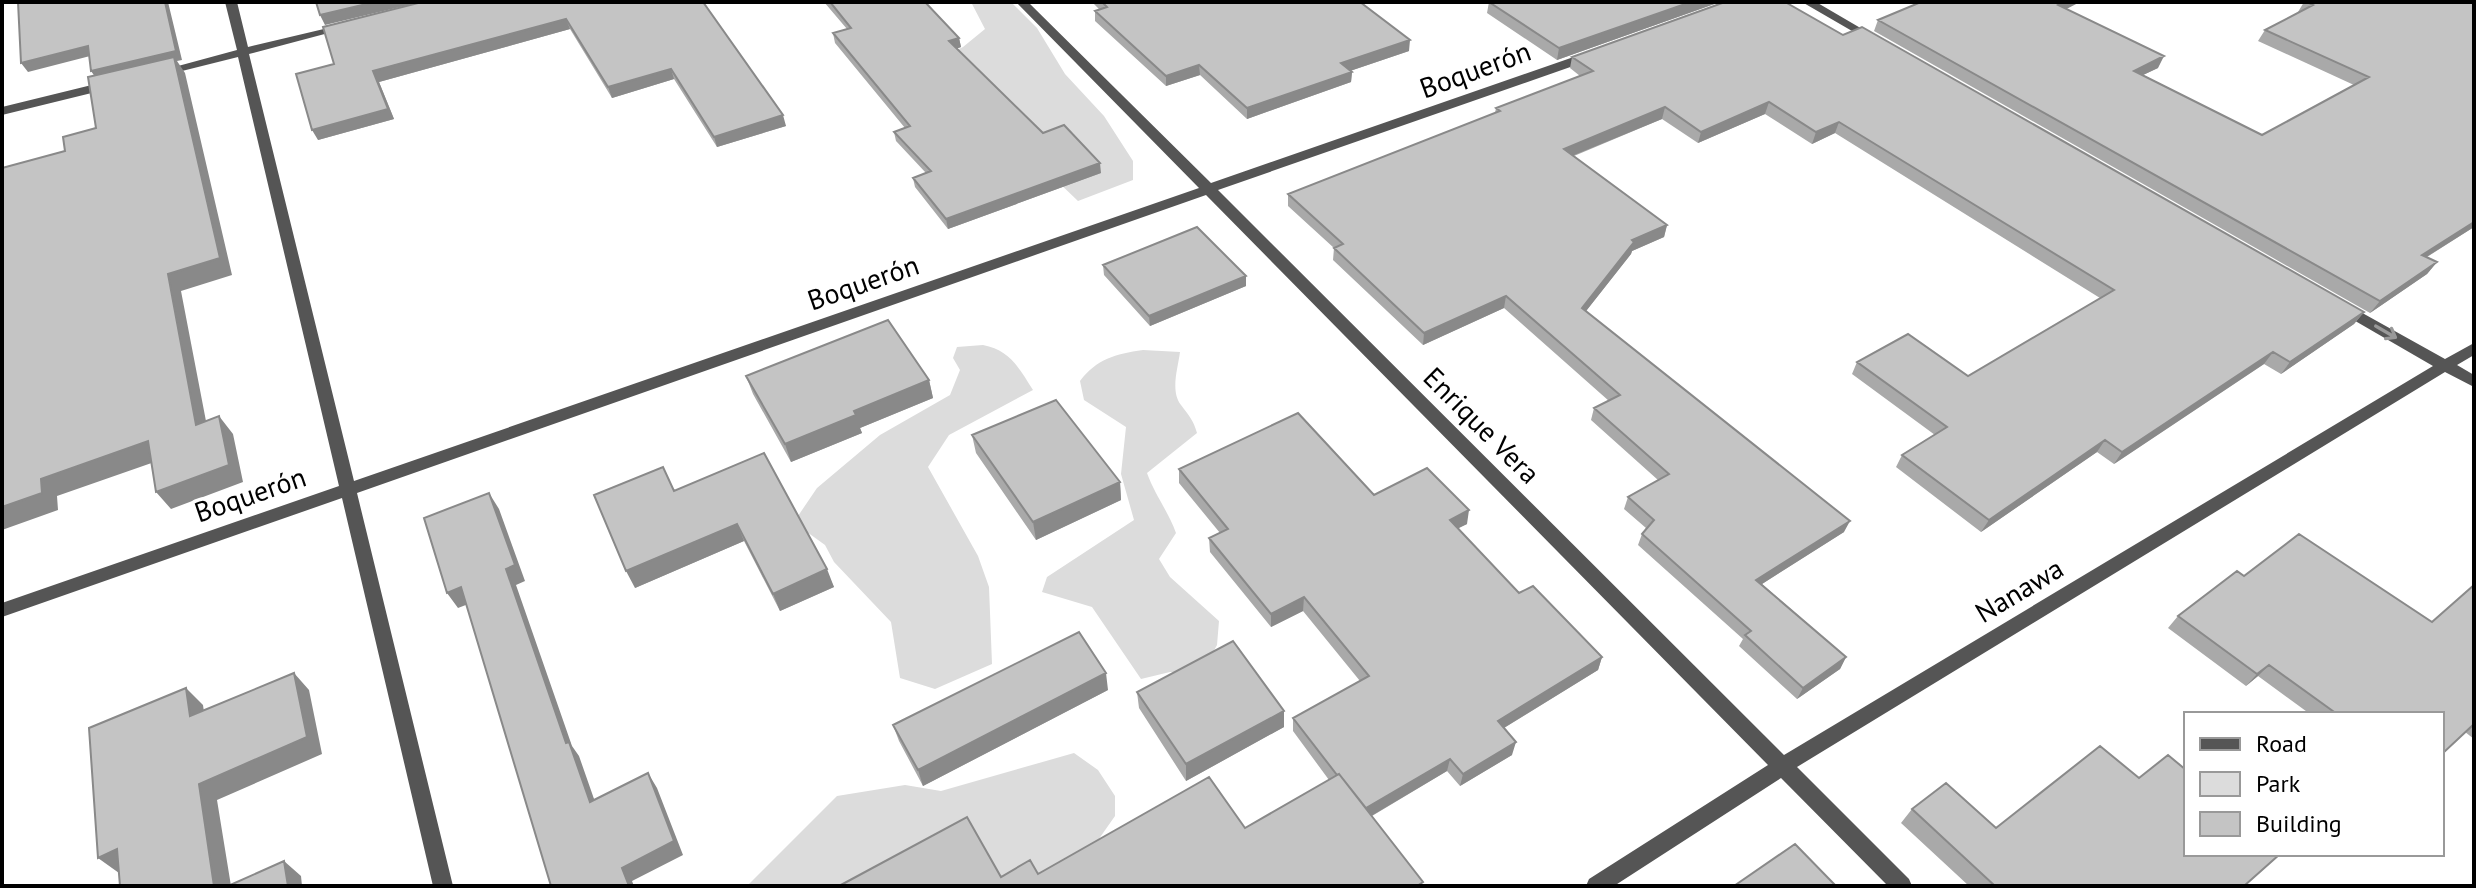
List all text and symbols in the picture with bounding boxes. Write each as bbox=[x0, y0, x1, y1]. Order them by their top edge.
street label: Boquerón bbox=[1414, 32, 1536, 106]
street label: Boquerón bbox=[802, 246, 924, 318]
one-way arrow bbox=[2374, 324, 2397, 340]
street label: Enrique Vera bbox=[1416, 359, 1548, 491]
street label: Boquerón bbox=[189, 458, 311, 530]
street label: Nanawa bbox=[1968, 549, 2070, 631]
legend bbox=[2184, 712, 2444, 856]
text: Road bbox=[2256, 728, 2307, 759]
text: Park bbox=[2256, 768, 2301, 799]
text: Building bbox=[2256, 808, 2342, 839]

